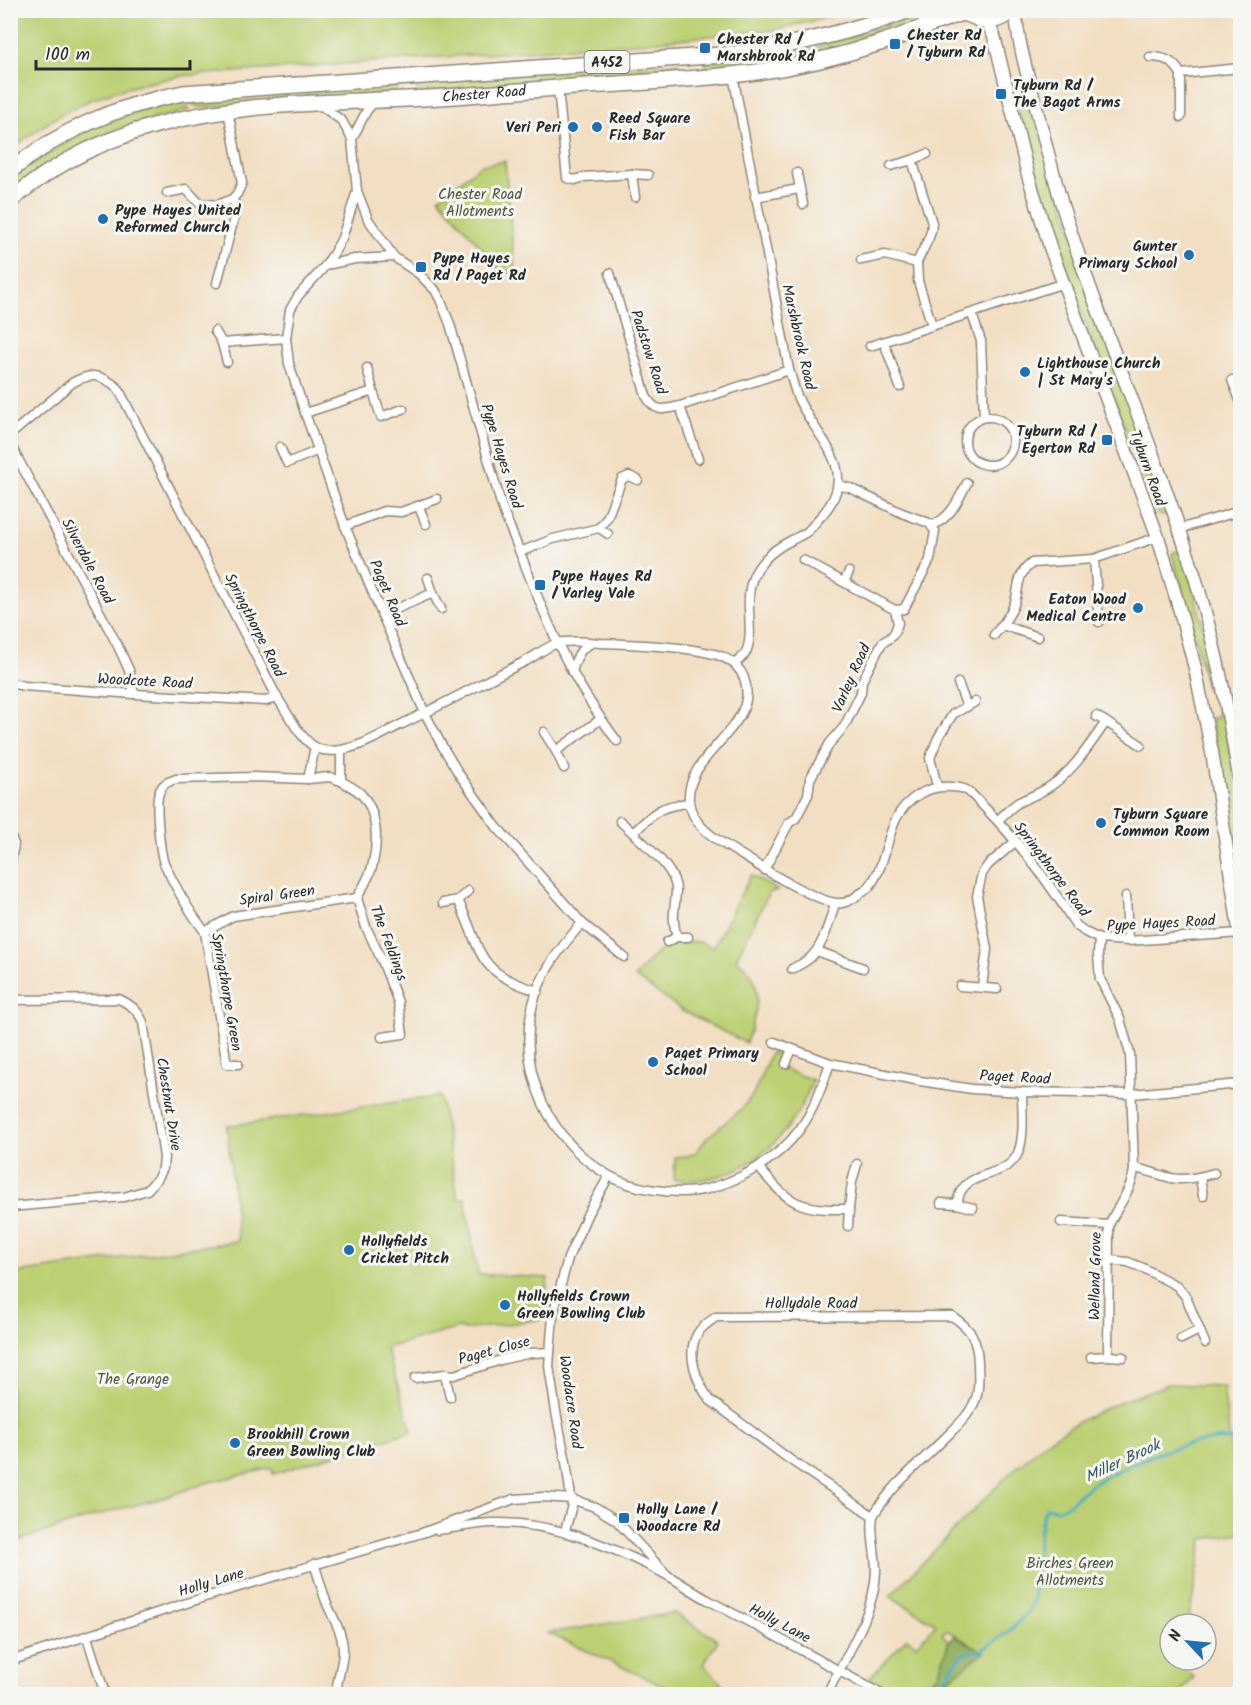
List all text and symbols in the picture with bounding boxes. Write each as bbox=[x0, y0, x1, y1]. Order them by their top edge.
place label: Chester Rd / Tyburn Rd bbox=[906, 24, 986, 65]
place label: Chester Rd / Marshbrook Rd bbox=[717, 28, 816, 69]
scale bar bbox=[36, 33, 190, 71]
marker: Chester Rd / Tyburn Rd bbox=[888, 37, 902, 51]
text: 100 m bbox=[45, 41, 90, 70]
marker: Chester Rd / Marshbrook Rd bbox=[698, 41, 712, 55]
road number: A452 bbox=[584, 51, 630, 73]
place label: Tyburn Rd / The Bagot Arms bbox=[1013, 74, 1120, 115]
street label: Chester Road bbox=[441, 79, 527, 110]
marker: Tyburn Rd / The Bagot Arms bbox=[994, 87, 1008, 101]
place label: Reed Square Fish Bar bbox=[609, 107, 691, 148]
place label: Veri Peri bbox=[506, 116, 562, 140]
marker: Veri Peri bbox=[566, 120, 580, 134]
marker: Reed Square Fish Bar bbox=[590, 120, 604, 134]
park label: Chester Road Allotments bbox=[438, 183, 522, 224]
place label: Pype Hayes United Reformed Church bbox=[115, 199, 242, 240]
marker: Pype Hayes United Reformed Church bbox=[96, 212, 110, 226]
place label: Gunter Primary School bbox=[1079, 235, 1178, 276]
place label: Pype Hayes Rd / Paget Rd bbox=[433, 247, 527, 288]
marker: Gunter Primary School bbox=[1182, 248, 1196, 262]
marker: Pype Hayes Rd / Paget Rd bbox=[414, 260, 428, 274]
street label: Marshbrook Road bbox=[774, 282, 822, 393]
street label: Padstow Road bbox=[623, 307, 673, 398]
place label: Lighthouse Church | St Mary's bbox=[1037, 352, 1160, 393]
marker: Lighthouse Church | St Mary's bbox=[1018, 365, 1032, 379]
street label: Pype Hayes Road bbox=[474, 401, 529, 512]
place label: Tyburn Rd / Egerton Rd bbox=[1017, 420, 1098, 461]
street label: Tyburn Road bbox=[1122, 427, 1172, 510]
marker: Tyburn Rd / Egerton Rd bbox=[1100, 433, 1114, 447]
street label: Silverdale Road bbox=[54, 514, 120, 609]
street label: Paget Road bbox=[362, 556, 412, 631]
place label: Pype Hayes Rd / Varley Vale bbox=[551, 565, 653, 606]
street label: Springthorpe Road bbox=[217, 569, 291, 682]
marker: Pype Hayes Rd / Varley Vale bbox=[533, 578, 547, 592]
place label: Eaton Wood Medical Centre bbox=[1026, 588, 1127, 629]
marker: Eaton Wood Medical Centre bbox=[1131, 601, 1145, 615]
street label: Varley Road bbox=[826, 639, 878, 717]
street label: Woodcote Road bbox=[97, 668, 193, 696]
place label: Tyburn Square Common Room bbox=[1113, 803, 1210, 844]
marker: Tyburn Square Common Room bbox=[1094, 816, 1108, 830]
street label: Springthorpe Road bbox=[1007, 817, 1096, 923]
street label: Spiral Green bbox=[238, 879, 316, 913]
street label: The Feldings bbox=[363, 902, 414, 985]
street label: Pype Hayes Road bbox=[1106, 909, 1216, 939]
street label: Springthorpe Green bbox=[204, 931, 248, 1053]
place label: Paget Primary School bbox=[665, 1042, 759, 1083]
marker: Paget Primary School bbox=[646, 1055, 660, 1069]
street label: Chestnut Drive bbox=[149, 1056, 187, 1153]
street label: Paget Road bbox=[979, 1064, 1052, 1092]
place label: Hollyfields Cricket Pitch bbox=[361, 1230, 449, 1271]
street label: Welland Grove bbox=[1083, 1231, 1109, 1320]
marker: Hollyfields Cricket Pitch bbox=[342, 1243, 356, 1257]
place label: Hollyfields Crown Green Bowling Club bbox=[517, 1285, 646, 1326]
street label: Hollydale Road bbox=[765, 1292, 858, 1316]
marker: Hollyfields Crown Green Bowling Club bbox=[498, 1298, 512, 1312]
street label: Paget Close bbox=[456, 1330, 533, 1372]
street label: Woodacre Road bbox=[552, 1354, 589, 1451]
park label: The Grange bbox=[97, 1368, 169, 1392]
place label: Brookhill Crown Green Bowling Club bbox=[247, 1423, 376, 1464]
water label: Miller Brook bbox=[1081, 1432, 1167, 1490]
marker: Brookhill Crown Green Bowling Club bbox=[228, 1436, 242, 1450]
place label: Holly Lane / Woodacre Rd bbox=[636, 1498, 721, 1539]
marker: Holly Lane / Woodacre Rd bbox=[617, 1511, 631, 1525]
park label: Birches Green Allotments bbox=[1026, 1552, 1114, 1593]
street label: Holly Lane bbox=[176, 1562, 247, 1604]
street label: Holly Lane bbox=[744, 1598, 815, 1650]
north arrow bbox=[1158, 1612, 1218, 1672]
text: N bbox=[1162, 1626, 1189, 1646]

